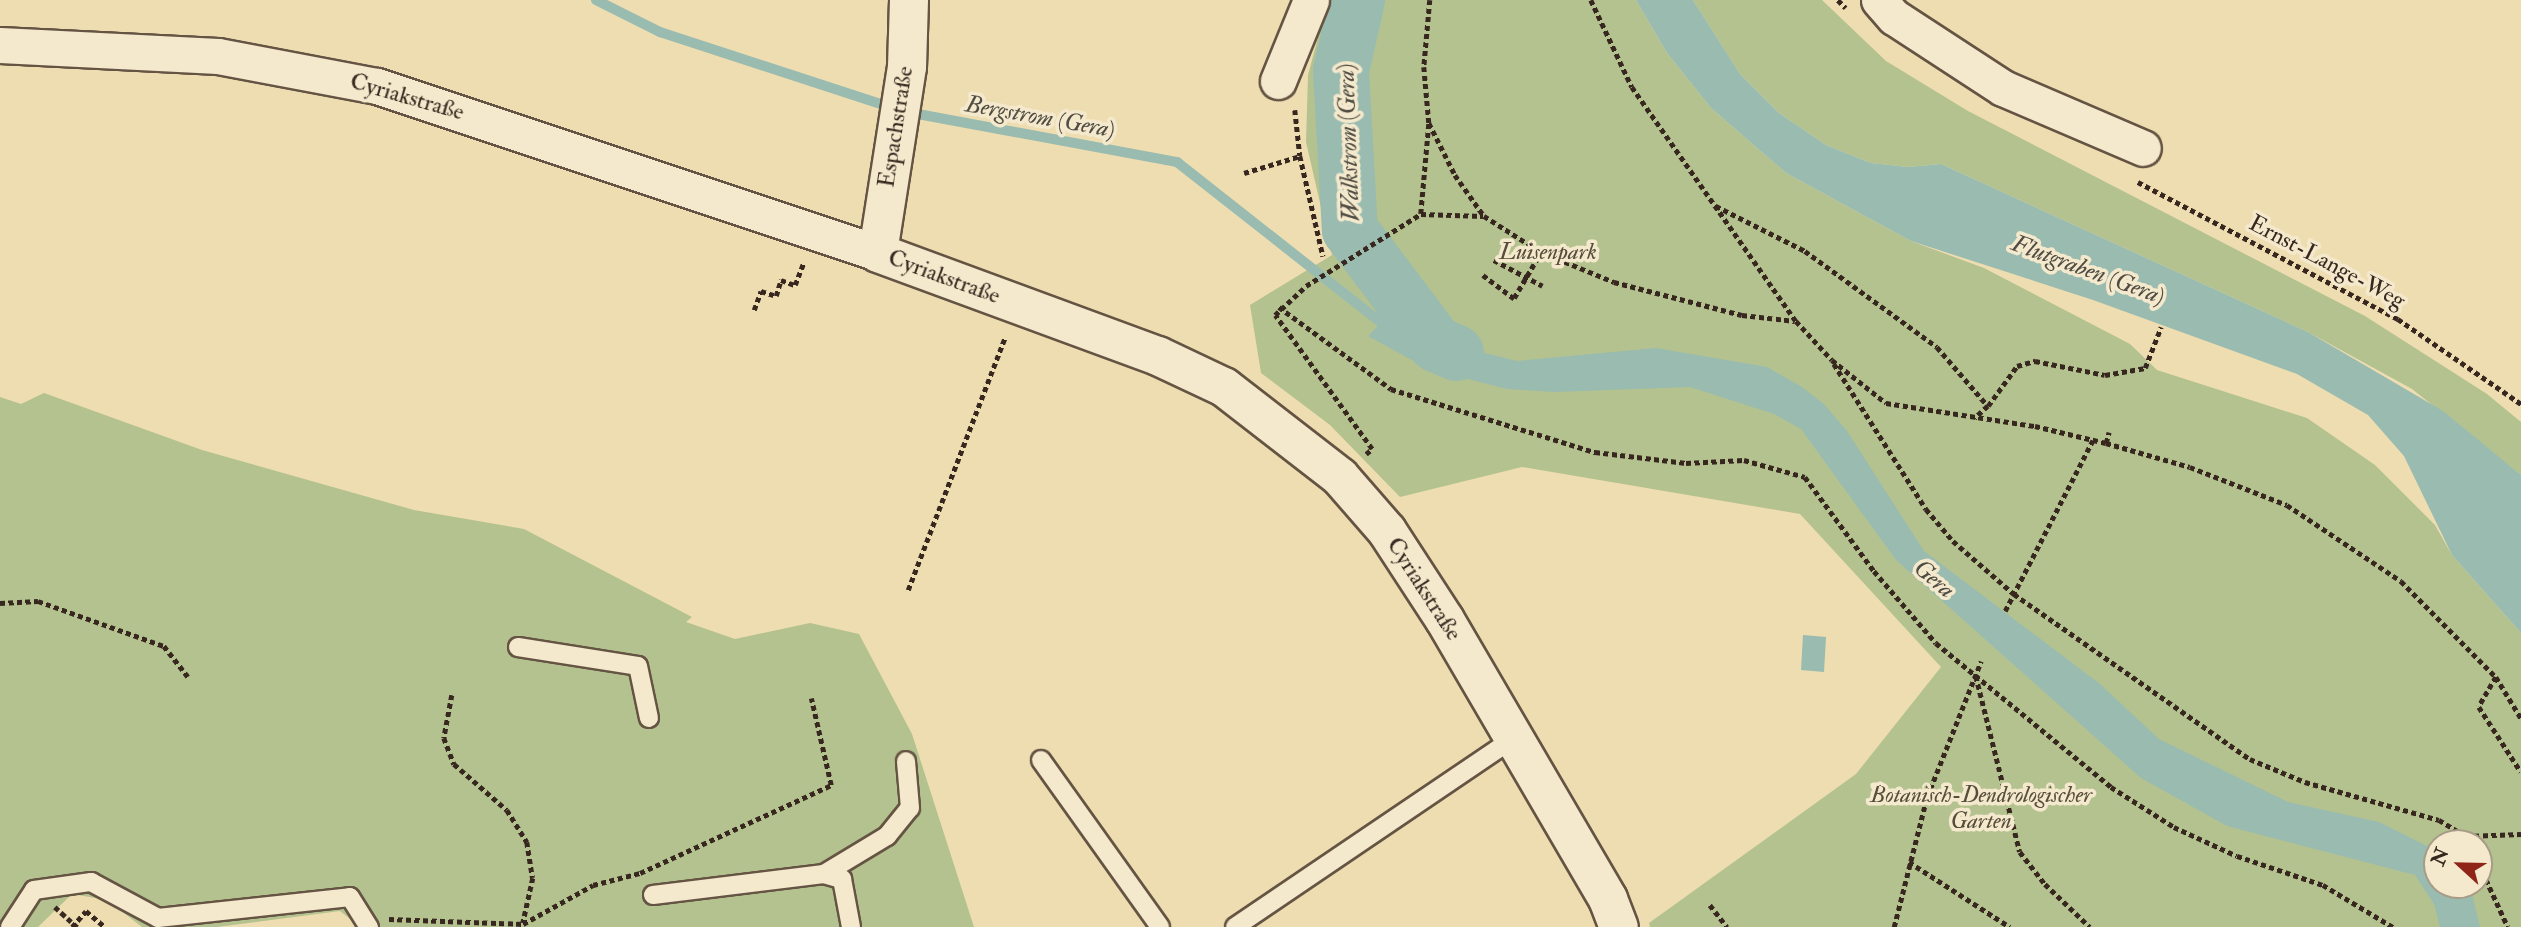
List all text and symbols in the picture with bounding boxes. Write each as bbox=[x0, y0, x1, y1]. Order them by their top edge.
street label: Espachstraße bbox=[873, 64, 919, 190]
water label: Walkstrom (Gera) bbox=[1332, 64, 1366, 222]
street label: Cyriakstraße bbox=[347, 68, 467, 126]
water label: Bergstrom (Gera) bbox=[963, 90, 1117, 144]
street label: Ernst-Lange-Weg bbox=[2244, 209, 2410, 315]
water label: Flutgraben (Gera) bbox=[2008, 229, 2168, 311]
park label: Luisenpark bbox=[1499, 238, 1597, 266]
street label: Cyriakstraße bbox=[884, 244, 1004, 310]
street label: Cyriakstraße bbox=[1381, 532, 1467, 646]
water label: Gera bbox=[1908, 554, 1960, 604]
park label: Botanisch-Dendrologischer Garten bbox=[1870, 781, 2092, 835]
north arrow bbox=[2423, 829, 2493, 899]
text: N bbox=[2426, 845, 2455, 869]

